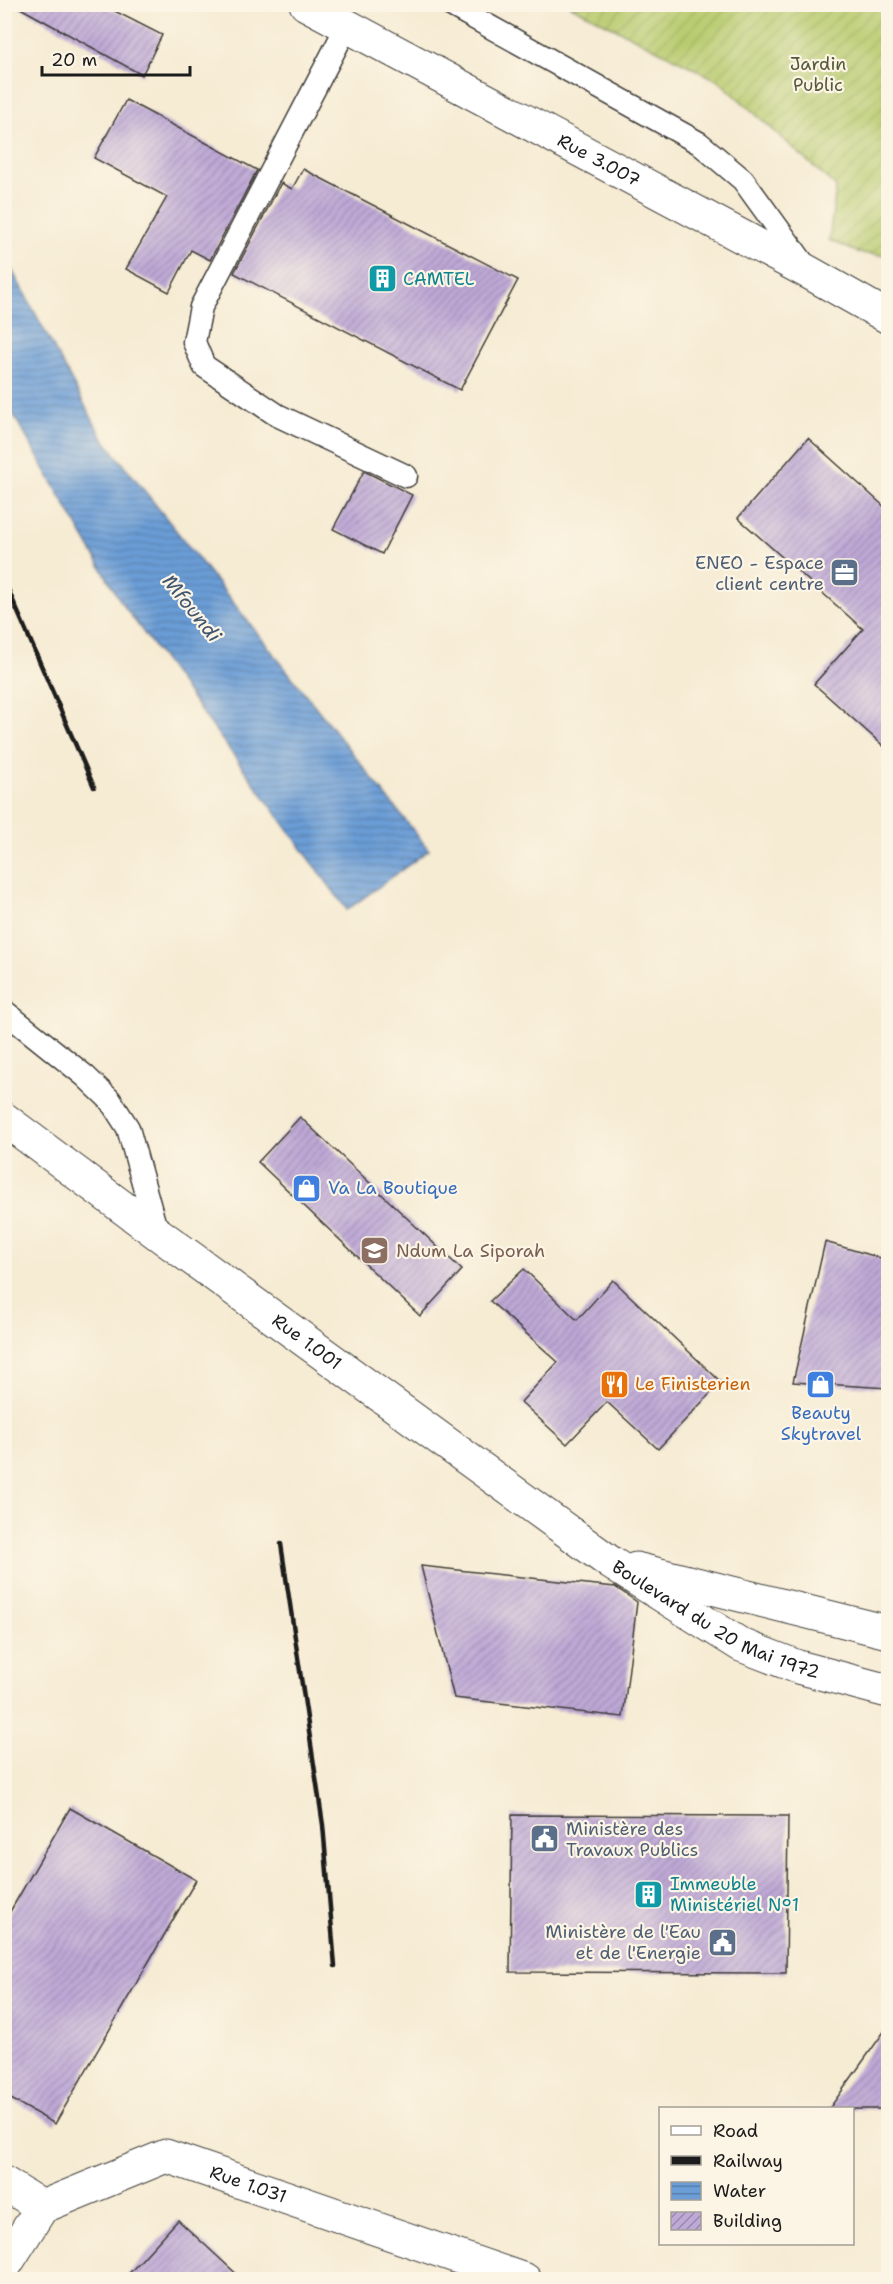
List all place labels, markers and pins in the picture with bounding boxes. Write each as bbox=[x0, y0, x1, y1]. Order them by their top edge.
building icon: CAMTEL bbox=[366, 263, 398, 295]
place label: CAMTEL bbox=[403, 267, 474, 291]
place label: ENEO - Espace client centre bbox=[695, 551, 824, 596]
office icon: ENEO - Espace client centre bbox=[829, 557, 861, 589]
shop icon: Va La Boutique bbox=[291, 1172, 323, 1204]
place label: Va La Boutique bbox=[328, 1176, 458, 1200]
school or university icon: Ndum La Siporah bbox=[359, 1235, 391, 1267]
place label: Ndum La Siporah bbox=[396, 1239, 545, 1263]
restaurant icon: Le Finisterien bbox=[598, 1368, 630, 1400]
shop icon: Beauty Skytravel bbox=[805, 1368, 837, 1400]
place label: Le Finisterien bbox=[635, 1372, 751, 1396]
place label: Beauty Skytravel bbox=[781, 1401, 862, 1446]
place label: Ministère des Travaux Publics bbox=[566, 1817, 699, 1862]
public building icon: Ministère des Travaux Publics bbox=[529, 1823, 561, 1855]
place label: Immeuble Ministériel N°1 bbox=[670, 1872, 799, 1917]
building icon: Immeuble Ministériel N°1 bbox=[633, 1878, 665, 1910]
place label: Ministère de l'Eau et de l'Energie bbox=[545, 1920, 701, 1965]
public building icon: Ministère de l'Eau et de l'Energie bbox=[706, 1926, 738, 1958]

